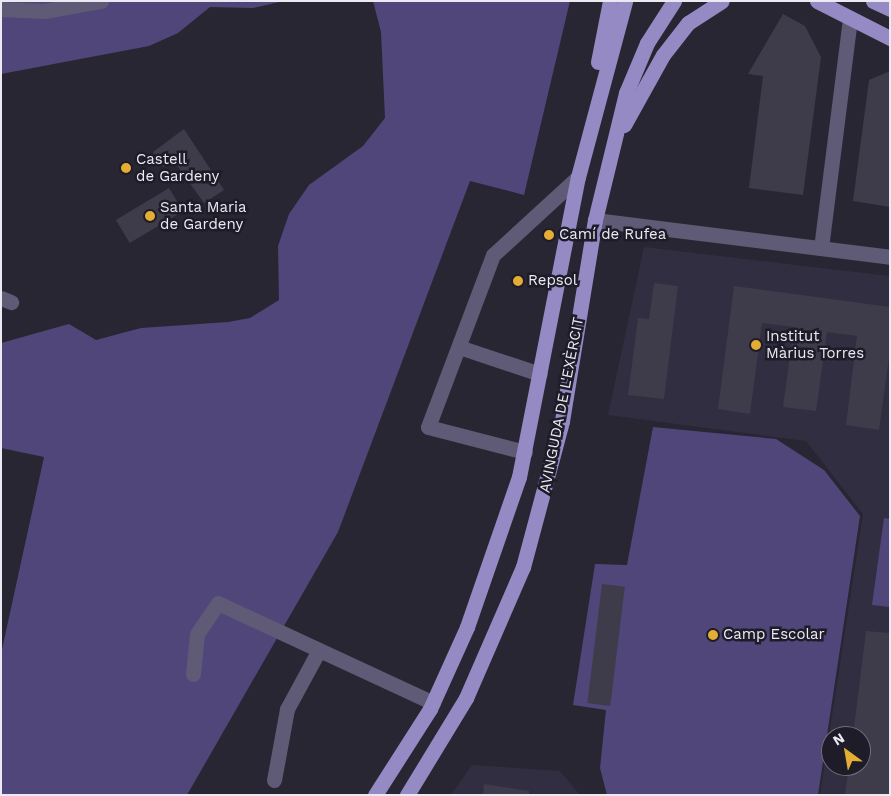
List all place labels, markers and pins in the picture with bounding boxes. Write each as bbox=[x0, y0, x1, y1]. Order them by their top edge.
place label: Castell de Gardeny bbox=[136, 150, 219, 185]
marker: Castell de Gardeny bbox=[120, 162, 132, 174]
place label: Santa Maria de Gardeny bbox=[160, 198, 247, 233]
marker: Santa Maria de Gardeny bbox=[144, 210, 156, 222]
place label: Camí de Rufea bbox=[559, 226, 666, 244]
marker: Camí de Rufea bbox=[543, 229, 555, 241]
place label: Repsol bbox=[528, 272, 577, 290]
marker: Repsol bbox=[512, 275, 524, 287]
place label: Institut Màrius Torres bbox=[766, 327, 865, 362]
marker: Institut Màrius Torres bbox=[750, 339, 762, 351]
place label: Camp Escolar bbox=[723, 626, 825, 644]
marker: Camp Escolar bbox=[707, 629, 719, 641]

